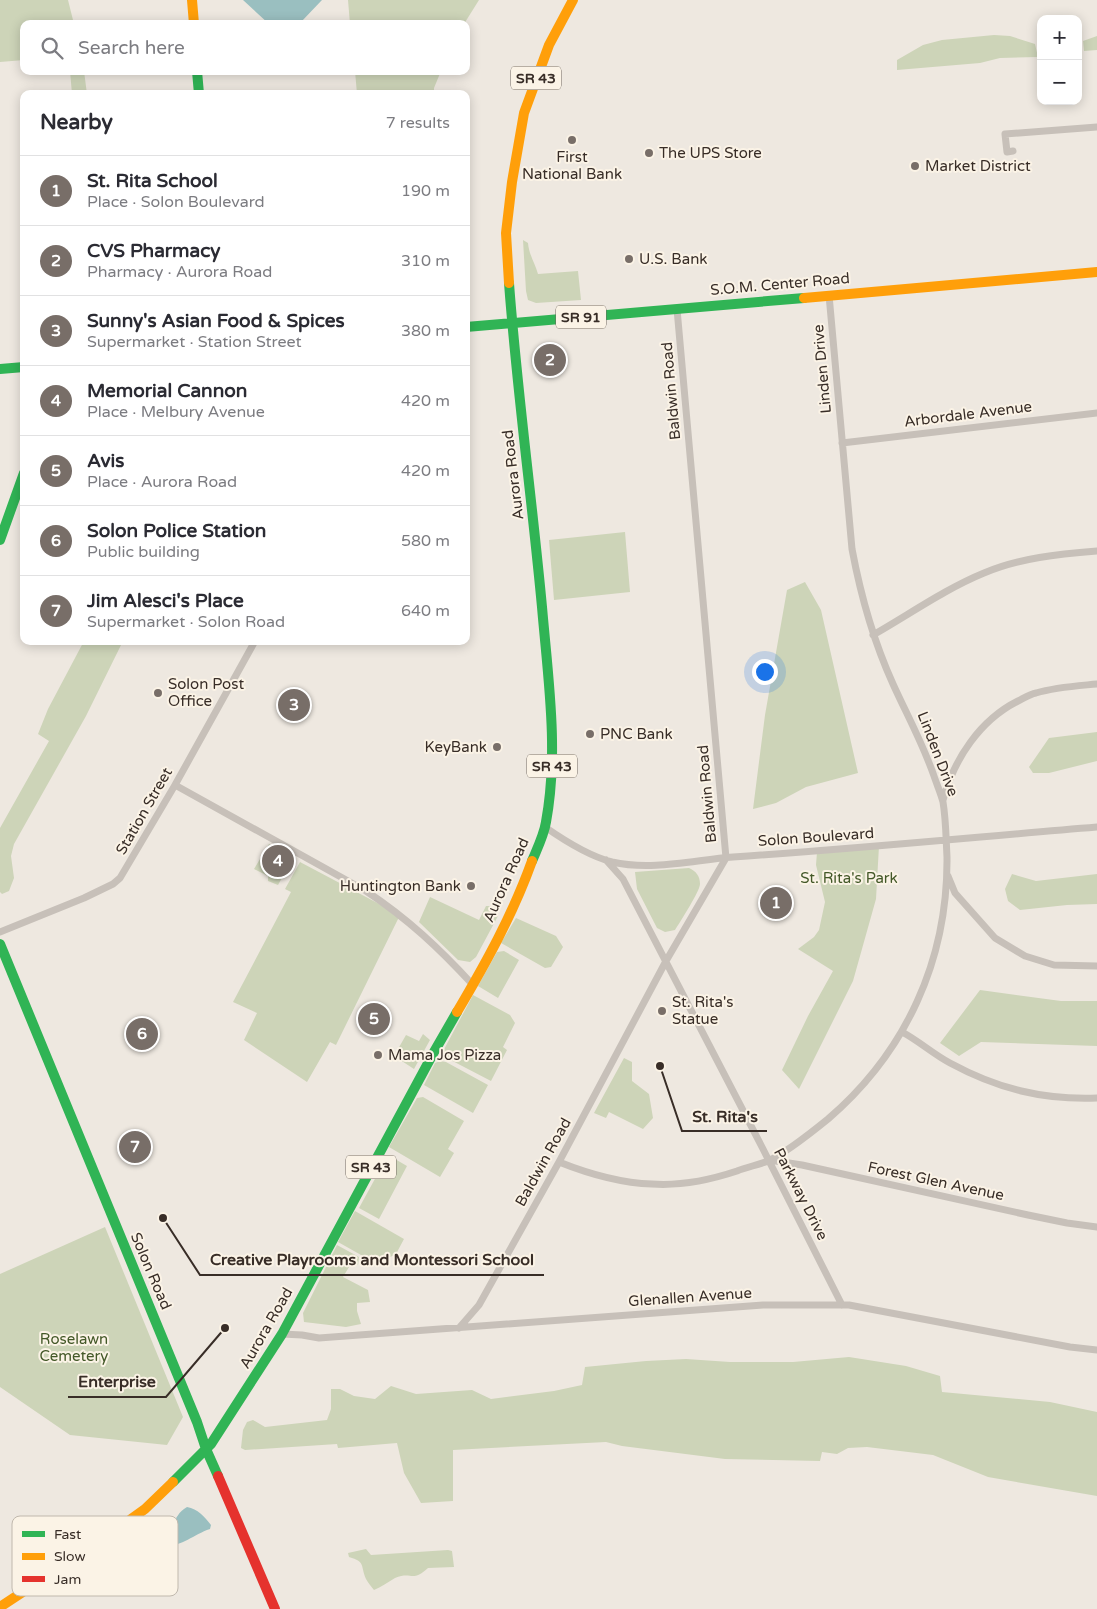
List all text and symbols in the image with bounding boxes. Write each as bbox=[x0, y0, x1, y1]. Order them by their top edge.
map controls bbox=[1037, 15, 1082, 105]
button: + bbox=[1037, 15, 1082, 60]
search box bbox=[20, 20, 470, 75]
icon: search bbox=[38, 34, 66, 62]
text: Search here bbox=[78, 37, 185, 59]
button: − bbox=[1037, 60, 1082, 105]
road number: SR 43 bbox=[511, 66, 561, 90]
text: Nearby bbox=[40, 110, 113, 135]
text: 7 results bbox=[386, 113, 450, 133]
marker: First National Bank bbox=[566, 134, 578, 146]
place label: The UPS Store bbox=[659, 144, 762, 162]
marker: The UPS Store bbox=[643, 147, 655, 159]
place label: First National Bank bbox=[522, 148, 622, 183]
place label: Market District bbox=[925, 157, 1031, 175]
marker: Market District bbox=[909, 160, 921, 172]
text: St. Rita School bbox=[87, 170, 218, 192]
text: 1 bbox=[51, 181, 61, 201]
text: 190 m bbox=[401, 181, 450, 201]
text: Place · Solon Boulevard bbox=[87, 192, 265, 212]
text: CVS Pharmacy bbox=[87, 240, 221, 262]
place label: U.S. Bank bbox=[639, 250, 707, 268]
text: 2 bbox=[51, 251, 61, 271]
text: 310 m bbox=[401, 251, 450, 271]
marker: U.S. Bank bbox=[623, 253, 635, 265]
text: Pharmacy · Aurora Road bbox=[87, 262, 272, 282]
street label: S.O.M. Center Road bbox=[710, 269, 850, 299]
road number: SR 91 bbox=[556, 306, 606, 328]
text: Sunny's Asian Food & Spices bbox=[87, 310, 345, 332]
text: 3 bbox=[51, 321, 61, 341]
text: 380 m bbox=[401, 321, 450, 341]
street label: Linden Drive bbox=[809, 324, 835, 414]
text: Supermarket · Station Street bbox=[87, 332, 302, 352]
pin: 2 bbox=[534, 341, 566, 379]
street label: Baldwin Road bbox=[658, 341, 684, 441]
text: Memorial Cannon bbox=[87, 380, 247, 402]
text: 4 bbox=[51, 391, 61, 411]
text: 420 m bbox=[401, 391, 450, 411]
street label: Arbordale Avenue bbox=[903, 397, 1033, 431]
text: Place · Melbury Avenue bbox=[87, 402, 265, 422]
street label: Aurora Road bbox=[499, 429, 527, 521]
text: Avis bbox=[87, 450, 124, 472]
text: 5 bbox=[51, 461, 61, 481]
text: 420 m bbox=[401, 461, 450, 481]
text: Place · Aurora Road bbox=[87, 472, 237, 492]
text: Solon Police Station bbox=[87, 520, 266, 542]
text: 6 bbox=[51, 531, 61, 551]
text: 580 m bbox=[401, 531, 450, 551]
text: Public building bbox=[87, 542, 200, 562]
text: Jim Alesci's Place bbox=[87, 590, 244, 612]
text: 7 bbox=[51, 601, 61, 621]
text: 640 m bbox=[401, 601, 450, 621]
text: Supermarket · Solon Road bbox=[87, 612, 285, 632]
your location bbox=[752, 659, 778, 685]
place label: Solon Post Office bbox=[168, 675, 244, 710]
pin: 3 bbox=[278, 686, 310, 724]
marker: Solon Post Office bbox=[152, 687, 164, 699]
street label: Linden Drive bbox=[914, 709, 962, 799]
place label: PNC Bank bbox=[600, 725, 673, 743]
marker: PNC Bank bbox=[584, 728, 596, 740]
place label: KeyBank bbox=[424, 738, 487, 756]
marker: KeyBank bbox=[491, 741, 503, 753]
street label: Baldwin Road bbox=[694, 744, 720, 844]
road number: SR 43 bbox=[527, 754, 577, 778]
street label: Station Street bbox=[112, 764, 176, 858]
street label: Solon Boulevard bbox=[757, 824, 875, 850]
street label: Aurora Road bbox=[479, 835, 533, 925]
pin: 4 bbox=[262, 842, 294, 880]
park label: St. Rita's Park bbox=[800, 869, 898, 887]
place label: Huntington Bank bbox=[340, 877, 461, 895]
marker: Huntington Bank bbox=[465, 880, 477, 892]
pin: 1 bbox=[760, 884, 792, 922]
place label: St. Rita's Statue bbox=[672, 993, 734, 1028]
pin: 5 bbox=[358, 1000, 390, 1038]
marker: St. Rita's Statue bbox=[656, 1005, 668, 1017]
pin: 6 bbox=[126, 1015, 158, 1053]
place label: Mama Jos Pizza bbox=[388, 1046, 501, 1064]
marker: Mama Jos Pizza bbox=[372, 1049, 384, 1061]
callout: St. Rita's bbox=[682, 1100, 767, 1131]
text: St. Rita's bbox=[692, 1107, 758, 1127]
street label: Baldwin Road bbox=[511, 1115, 575, 1209]
pin: 7 bbox=[119, 1128, 151, 1166]
street label: Parkway Drive bbox=[770, 1145, 832, 1243]
road number: SR 43 bbox=[346, 1156, 396, 1178]
street label: Forest Glen Avenue bbox=[866, 1158, 1006, 1204]
street label: Solon Road bbox=[127, 1230, 175, 1312]
callout: Creative Playrooms and Montessori School bbox=[200, 1244, 544, 1275]
text: Creative Playrooms and Montessori School bbox=[210, 1250, 534, 1270]
street label: Aurora Road bbox=[236, 1284, 296, 1372]
street label: Glenallen Avenue bbox=[628, 1284, 752, 1310]
park label: Roselawn Cemetery bbox=[40, 1330, 108, 1365]
callout: Enterprise bbox=[68, 1366, 166, 1397]
text: Enterprise bbox=[78, 1372, 156, 1392]
legend bbox=[12, 1516, 178, 1596]
text: Fast bbox=[54, 1526, 82, 1543]
text: Slow bbox=[54, 1548, 86, 1565]
text: Jam bbox=[54, 1571, 81, 1588]

